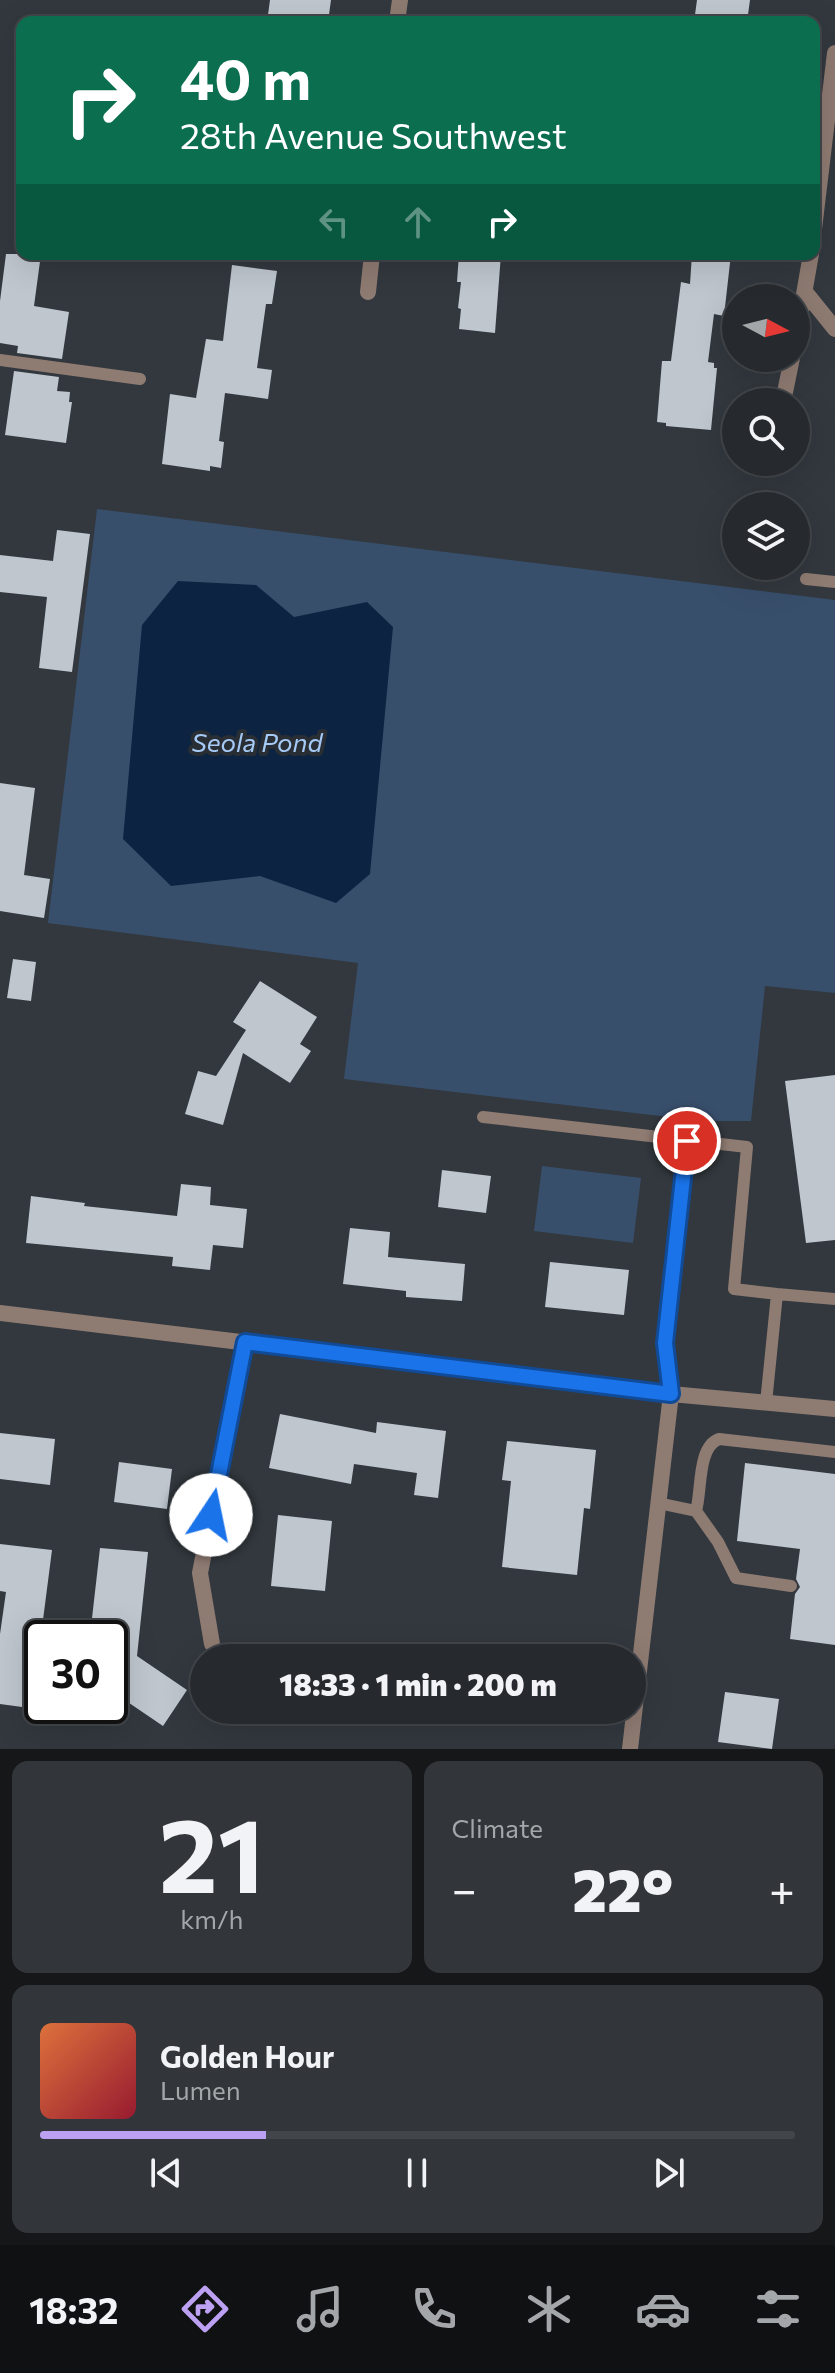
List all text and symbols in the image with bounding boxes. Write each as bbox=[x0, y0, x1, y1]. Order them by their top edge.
text: 40 m bbox=[180, 43, 311, 112]
icon: right bbox=[48, 48, 152, 152]
text: 28th Avenue Southwest bbox=[180, 112, 567, 156]
icon: left bbox=[312, 200, 356, 244]
icon: ahead bbox=[396, 200, 440, 244]
icon: right bbox=[480, 200, 524, 244]
north arrow bbox=[722, 284, 810, 372]
map controls bbox=[722, 284, 810, 580]
button: search bbox=[722, 388, 810, 476]
button: layers bbox=[722, 492, 810, 580]
water label: Seola Pond bbox=[192, 726, 323, 757]
pin bbox=[653, 1107, 721, 1175]
icon: arrive bbox=[665, 1119, 709, 1163]
position arrow bbox=[169, 1473, 253, 1557]
speed limit sign: 30 bbox=[24, 1620, 128, 1724]
text: 18:33 · 1 min · 200 m bbox=[279, 1665, 557, 1702]
text: 21 bbox=[159, 1787, 265, 1914]
text: Climate bbox=[452, 1812, 543, 1843]
text: 22° bbox=[572, 1851, 673, 1924]
text: − bbox=[452, 1861, 477, 1915]
text: + bbox=[769, 1861, 795, 1915]
text: km/h bbox=[180, 1903, 243, 1934]
text: Golden Hour bbox=[160, 2037, 334, 2074]
text: Lumen bbox=[160, 2074, 241, 2105]
icon: previous bbox=[144, 2151, 188, 2195]
icon: pause bbox=[395, 2151, 439, 2195]
icon: next bbox=[647, 2151, 691, 2195]
icon: directions bbox=[177, 2281, 233, 2337]
icon: music bbox=[292, 2281, 348, 2337]
icon: phone bbox=[406, 2281, 462, 2337]
icon: climate bbox=[521, 2281, 577, 2337]
icon: car bbox=[635, 2281, 691, 2337]
icon: filters bbox=[750, 2281, 806, 2337]
text: 18:32 bbox=[29, 2287, 119, 2331]

